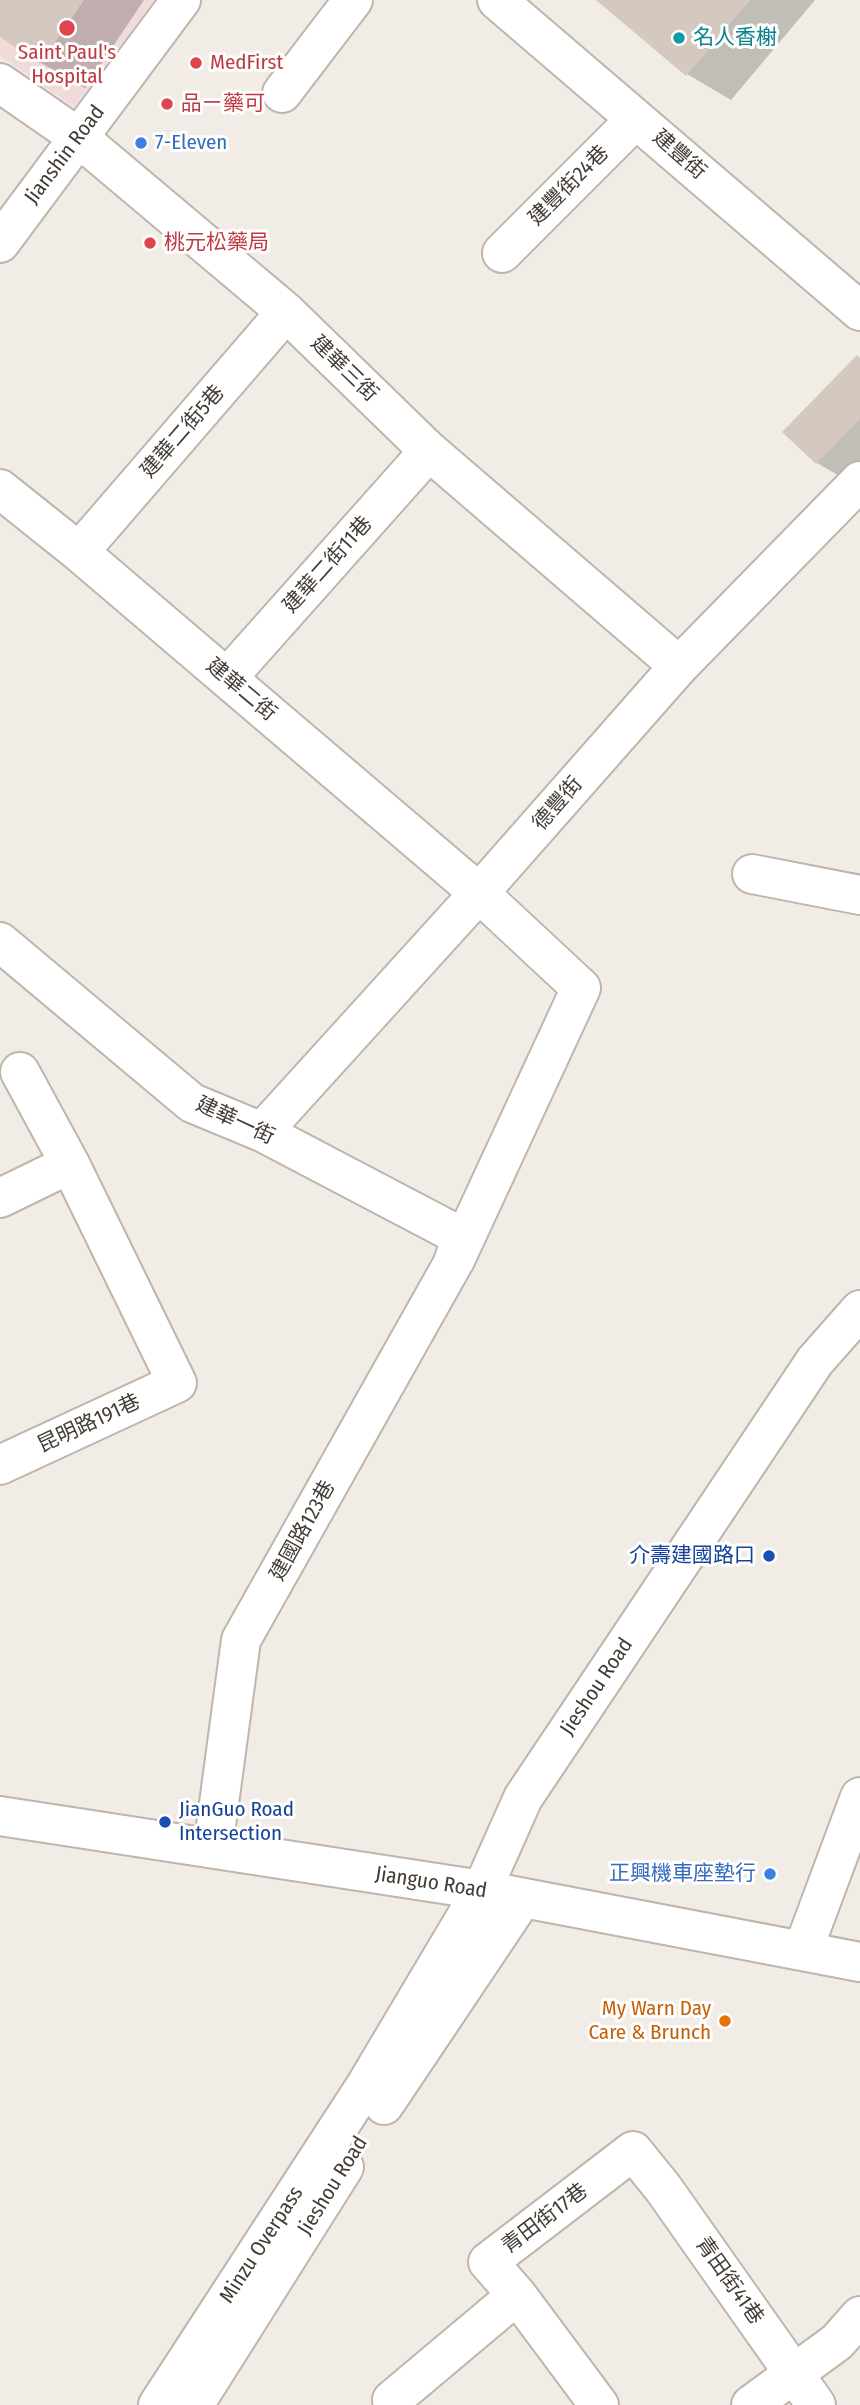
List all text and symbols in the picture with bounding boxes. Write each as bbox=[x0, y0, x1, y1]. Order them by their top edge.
marker: Saint Paul's Hospital bbox=[57, 18, 77, 38]
place label: 名人香榭 bbox=[693, 25, 777, 51]
marker: 名人香榭 bbox=[671, 30, 687, 46]
place label: Saint Paul's Hospital bbox=[18, 40, 116, 90]
place label: MedFirst bbox=[210, 50, 283, 76]
marker: MedFirst bbox=[188, 55, 204, 71]
place label: 品ㄧ藥可 bbox=[181, 91, 265, 117]
marker: 品ㄧ藥可 bbox=[159, 96, 175, 112]
street label: Jianshin Road bbox=[20, 101, 110, 209]
street label: 建豐街 bbox=[647, 125, 711, 185]
place label: 7-Eleven bbox=[155, 130, 227, 156]
marker: 7-Eleven bbox=[133, 135, 149, 151]
street label: 建豐街24巷 bbox=[524, 141, 614, 231]
place label: 桃元松藥局 bbox=[164, 230, 269, 256]
marker: 桃元松藥局 bbox=[142, 235, 158, 251]
street label: 建華三街 bbox=[305, 331, 383, 407]
street label: 建華二街5巷 bbox=[136, 380, 230, 484]
street label: 建華二街11巷 bbox=[278, 512, 378, 618]
street label: 建華二街 bbox=[201, 653, 281, 727]
street label: 德豐街 bbox=[528, 772, 588, 836]
street label: 建華一街 bbox=[192, 1092, 278, 1150]
street label: 昆明路191巷 bbox=[34, 1389, 144, 1459]
street label: 建國路123巷 bbox=[265, 1476, 341, 1586]
place label: 介壽建國路口 bbox=[629, 1543, 755, 1569]
marker: 介壽建國路口 bbox=[761, 1548, 777, 1564]
street label: Jieshou Road bbox=[555, 1634, 639, 1740]
place label: JianGuo Road Intersection bbox=[179, 1797, 294, 1847]
marker: JianGuo Road Intersection bbox=[157, 1814, 173, 1830]
place label: 正興機車座墊行 bbox=[609, 1861, 756, 1887]
street label: Jianguo Road bbox=[373, 1862, 489, 1904]
marker: 正興機車座墊行 bbox=[762, 1866, 778, 1882]
place label: My Warn Day Care & Brunch bbox=[588, 1996, 711, 2046]
marker: My Warn Day Care & Brunch bbox=[717, 2013, 733, 2029]
street label: Jieshou Road bbox=[293, 2132, 373, 2240]
street label: 青田街17巷 bbox=[497, 2179, 593, 2259]
street label: Minzu Overpass bbox=[215, 2182, 309, 2308]
street label: 青田街41巷 bbox=[690, 2232, 768, 2330]

